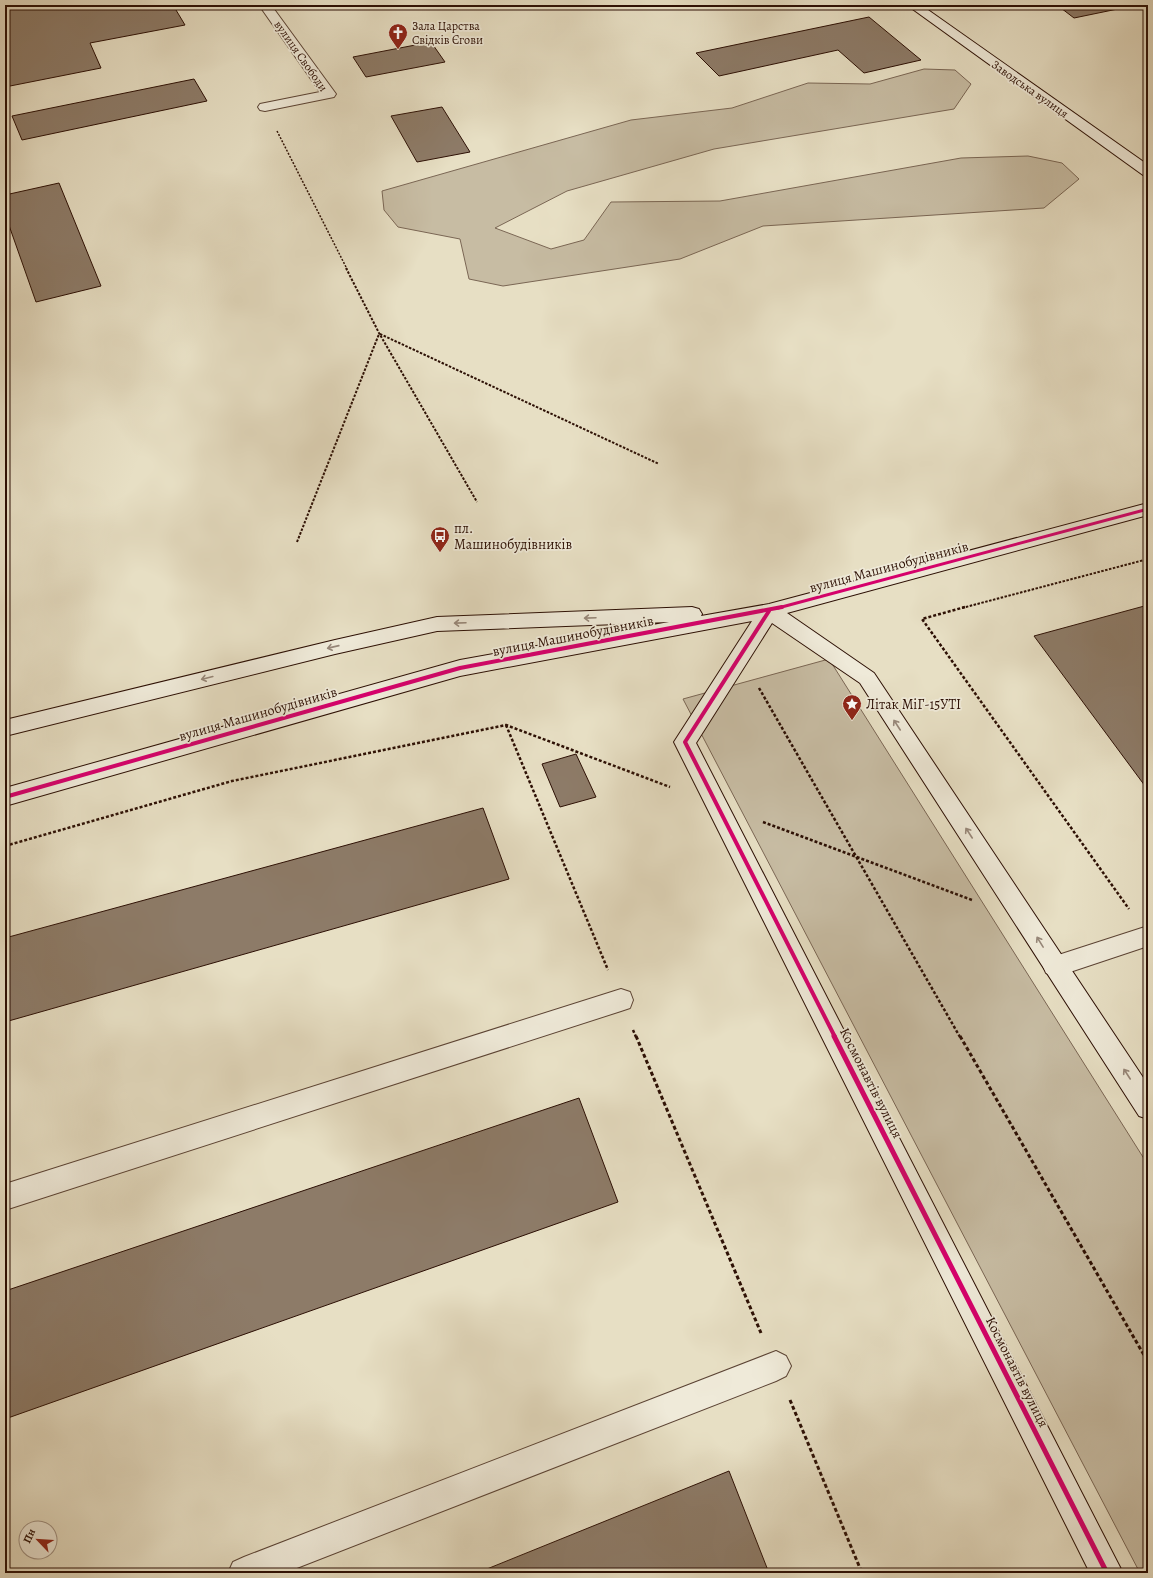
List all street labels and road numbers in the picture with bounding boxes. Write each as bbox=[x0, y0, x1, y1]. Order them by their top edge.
street label: вулиця Свободи bbox=[271, 17, 331, 95]
street label: Заводська вулиця bbox=[988, 57, 1072, 122]
street label: вулиця Машинобудівників bbox=[807, 537, 971, 597]
street label: вулиця Машинобудівників bbox=[491, 611, 655, 661]
street label: вулиця Машинобудівників bbox=[177, 682, 340, 746]
street label: Космонавтів вулиця bbox=[835, 1024, 907, 1142]
street label: Космонавтів вулиця bbox=[981, 1313, 1053, 1431]

